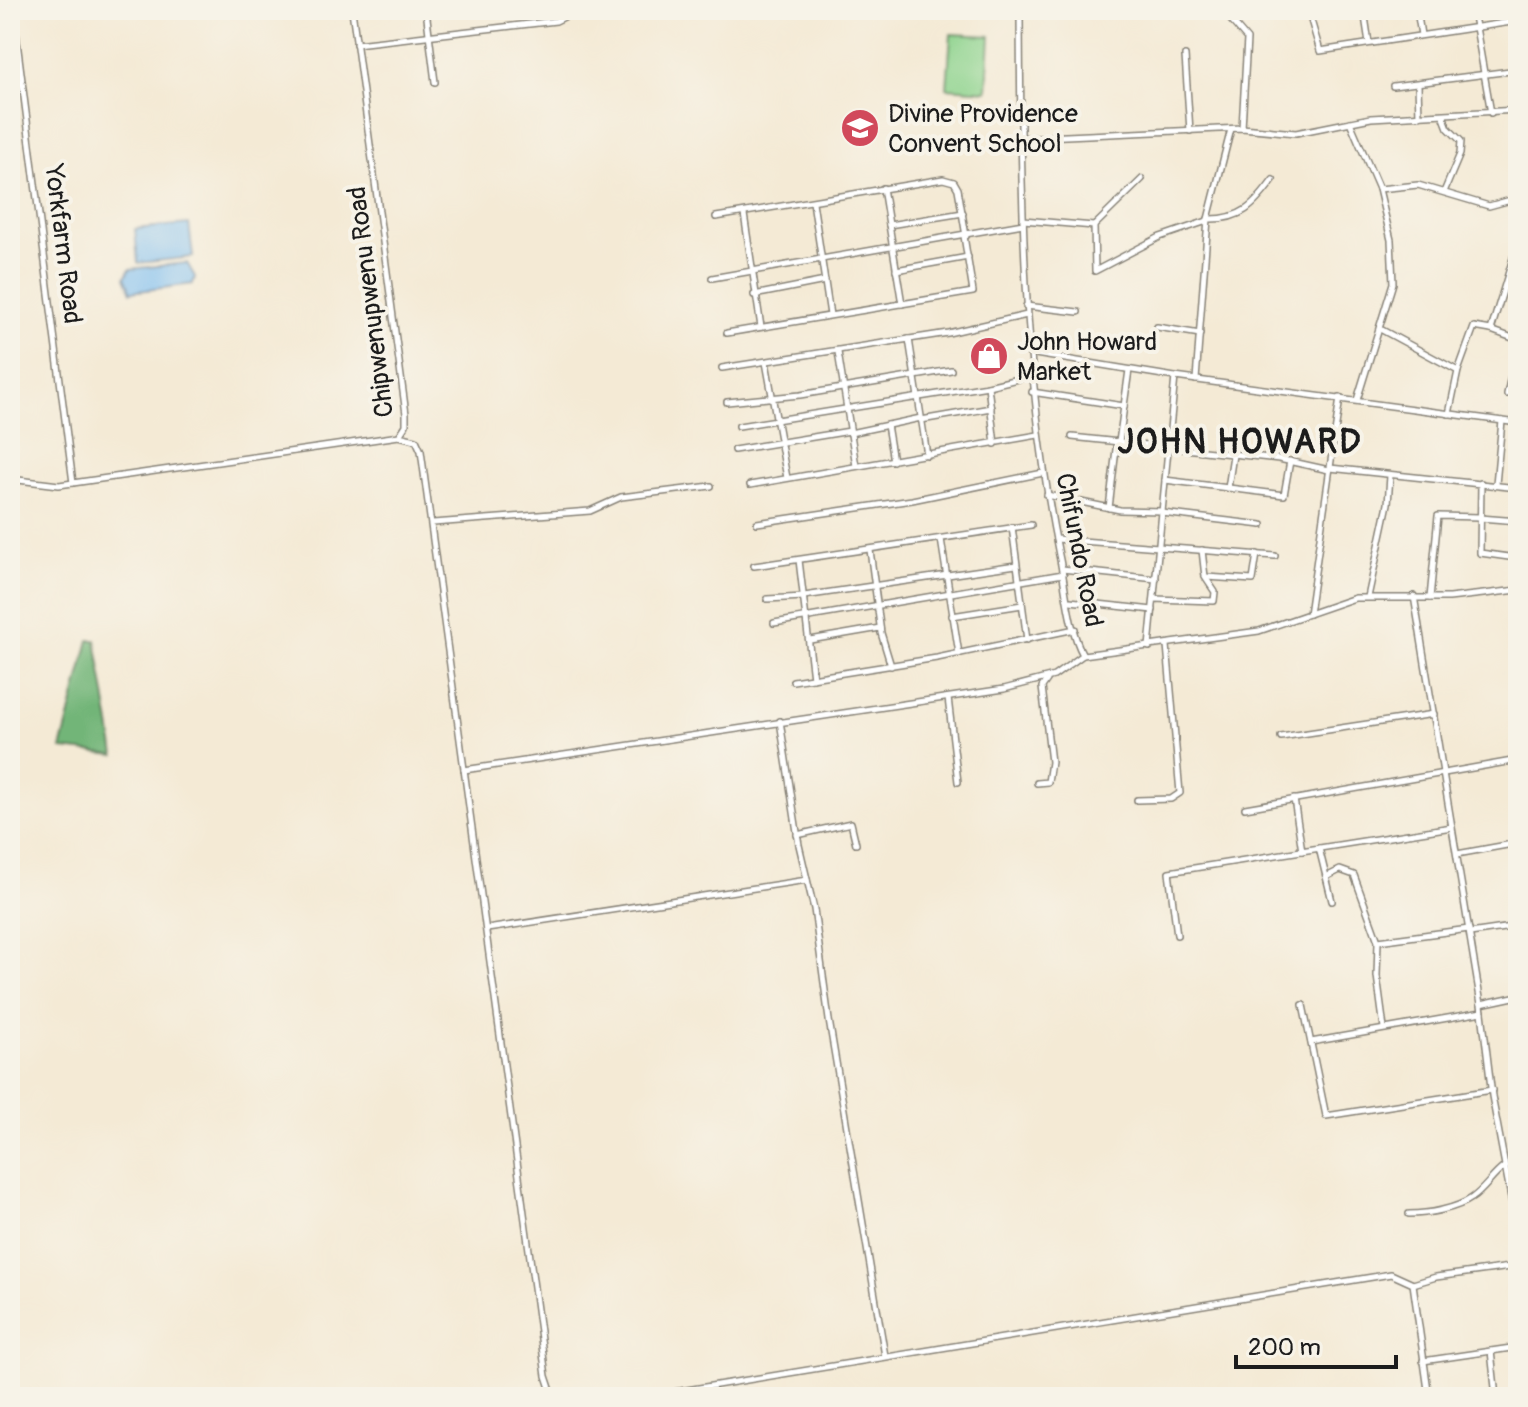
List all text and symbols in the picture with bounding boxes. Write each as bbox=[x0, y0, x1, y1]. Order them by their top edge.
place label: Divine Providence Convent School bbox=[888, 98, 1078, 160]
school or university icon: Divine Providence Convent School bbox=[839, 107, 881, 149]
street label: Yorkfarm Road bbox=[37, 162, 89, 326]
street label: Chipwenupwenu Road bbox=[341, 185, 401, 419]
place label: John Howard Market bbox=[1017, 326, 1157, 388]
shop icon: John Howard Market bbox=[968, 335, 1010, 377]
district label: JOHN HOWARD bbox=[1118, 421, 1362, 464]
street label: Chifundo Road bbox=[1048, 471, 1110, 630]
scale bar bbox=[1236, 1319, 1396, 1369]
text: 200 m bbox=[1248, 1333, 1321, 1362]

